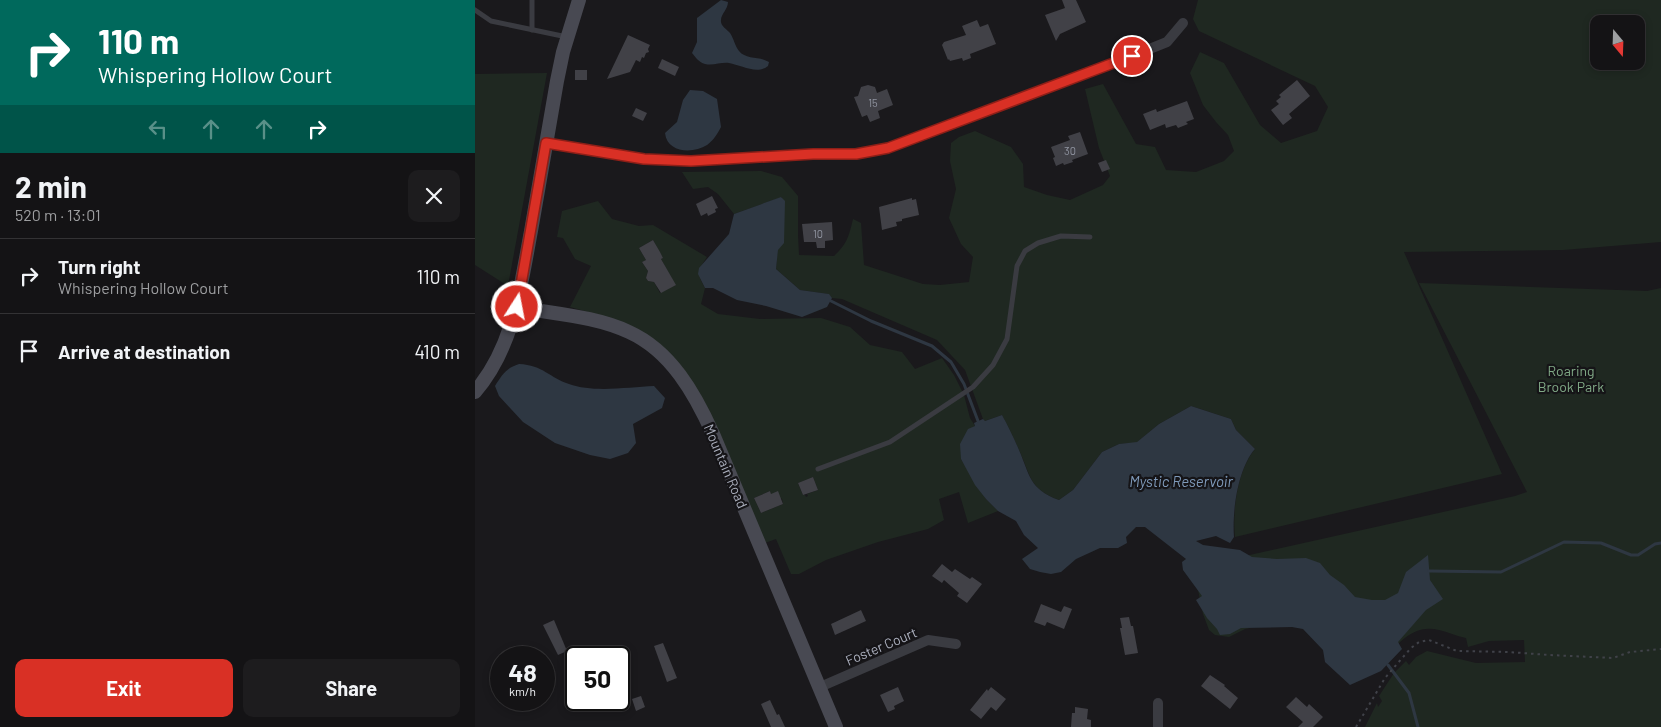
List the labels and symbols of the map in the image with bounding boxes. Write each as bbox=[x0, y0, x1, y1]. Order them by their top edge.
north arrow bbox=[1590, 15, 1645, 70]
pin bbox=[1111, 35, 1153, 77]
house number: 15 bbox=[868, 96, 878, 109]
house number: 30 bbox=[1064, 144, 1076, 157]
house number: 10 bbox=[813, 227, 823, 240]
position arrow bbox=[490, 280, 542, 332]
park label: Roaring Brook Park bbox=[1538, 362, 1604, 395]
street label: Mountain Road bbox=[701, 421, 751, 511]
water label: Mystic Reservoir bbox=[1129, 472, 1234, 490]
street label: Foster Court bbox=[843, 623, 919, 669]
speed limit sign: 50 bbox=[565, 646, 630, 711]

